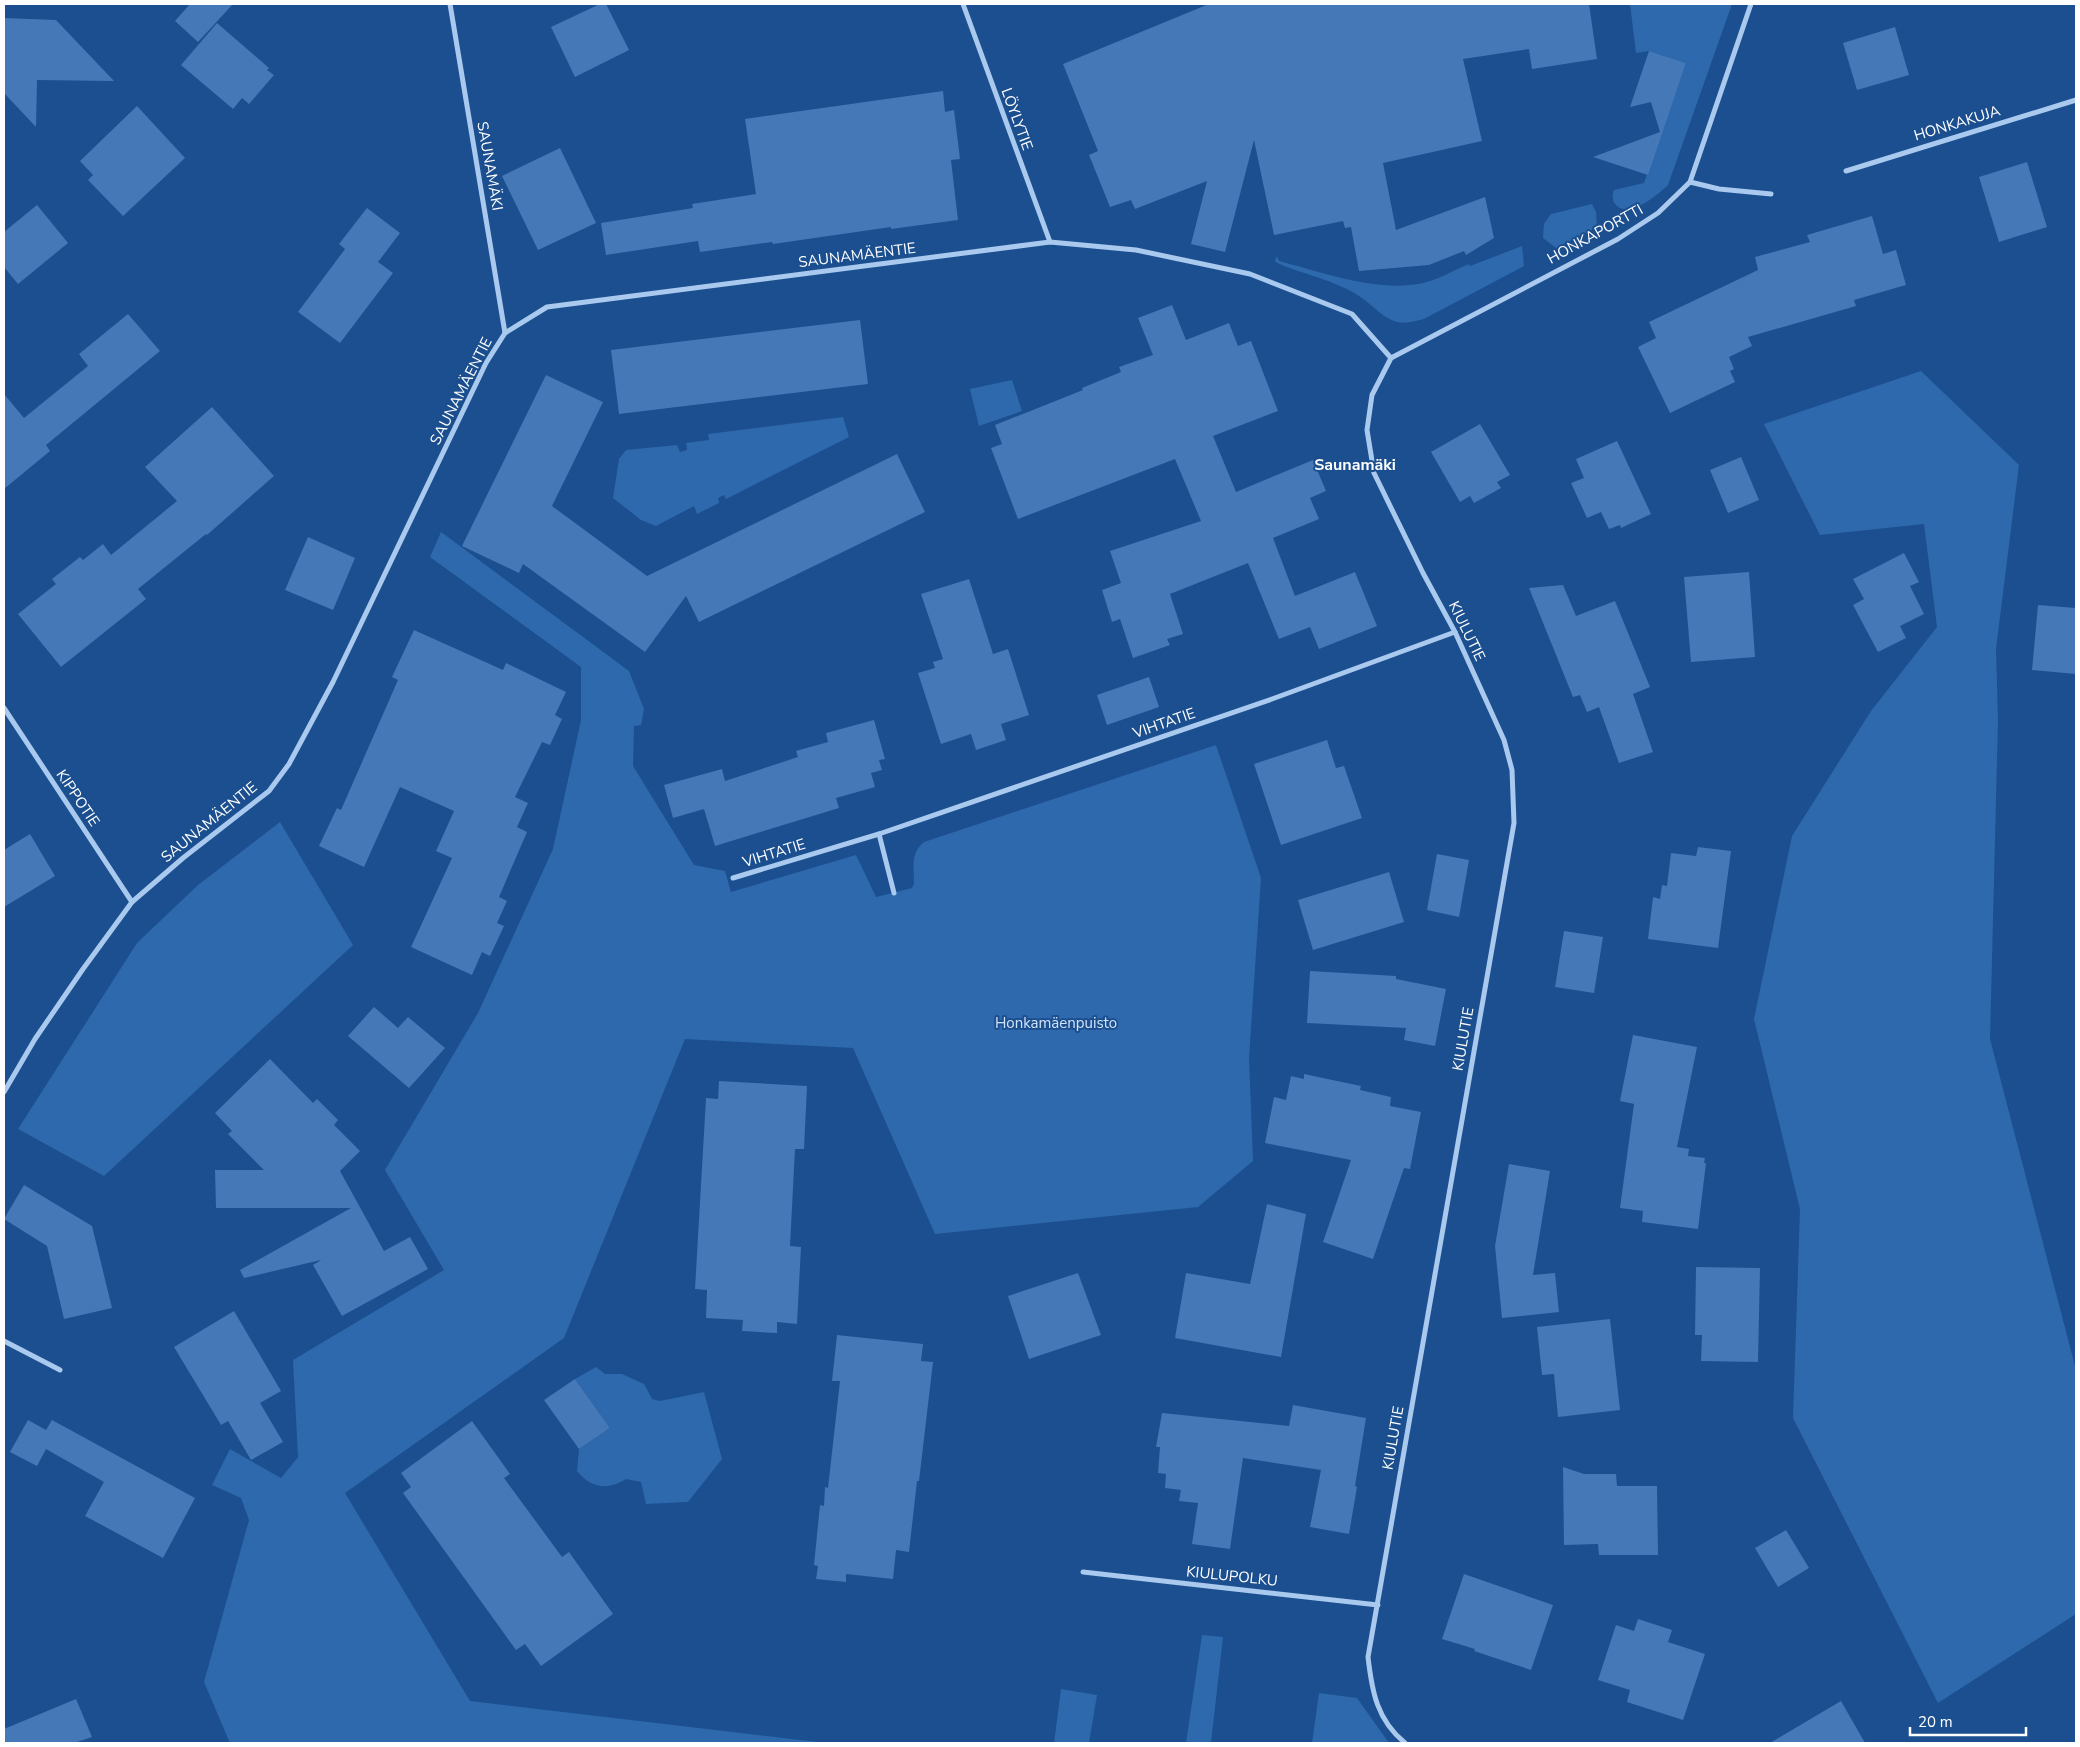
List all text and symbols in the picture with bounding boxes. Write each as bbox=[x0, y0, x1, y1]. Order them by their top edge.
street label: LÖYLYTIE bbox=[997, 85, 1037, 153]
street label: HONKAKUJA bbox=[1911, 100, 2003, 146]
street label: SAUNAMÄKI bbox=[472, 120, 508, 212]
street label: HONKAPORTTI bbox=[1544, 199, 1646, 269]
street label: SAUNAMÄENTIE bbox=[797, 238, 917, 272]
street label: SAUNAMÄENTIE bbox=[425, 334, 497, 448]
district label: Saunamäki bbox=[1314, 454, 1396, 476]
street label: KIULUTIE bbox=[1444, 598, 1490, 664]
street label: VIHTATIE bbox=[1129, 703, 1198, 743]
street label: KIPPOTIE bbox=[52, 766, 104, 830]
street label: SAUNAMÄENTIE bbox=[157, 777, 261, 867]
street label: VIHTATIE bbox=[739, 834, 808, 872]
street label: KIULUTIE bbox=[1448, 1006, 1478, 1072]
park label: Honkamäenpuisto bbox=[995, 1013, 1117, 1033]
street label: KIULUTIE bbox=[1378, 1405, 1408, 1471]
street label: KIULUPOLKU bbox=[1185, 1561, 1279, 1591]
scale bar bbox=[1910, 1704, 2026, 1736]
text: 20 m bbox=[1918, 1712, 1953, 1732]

